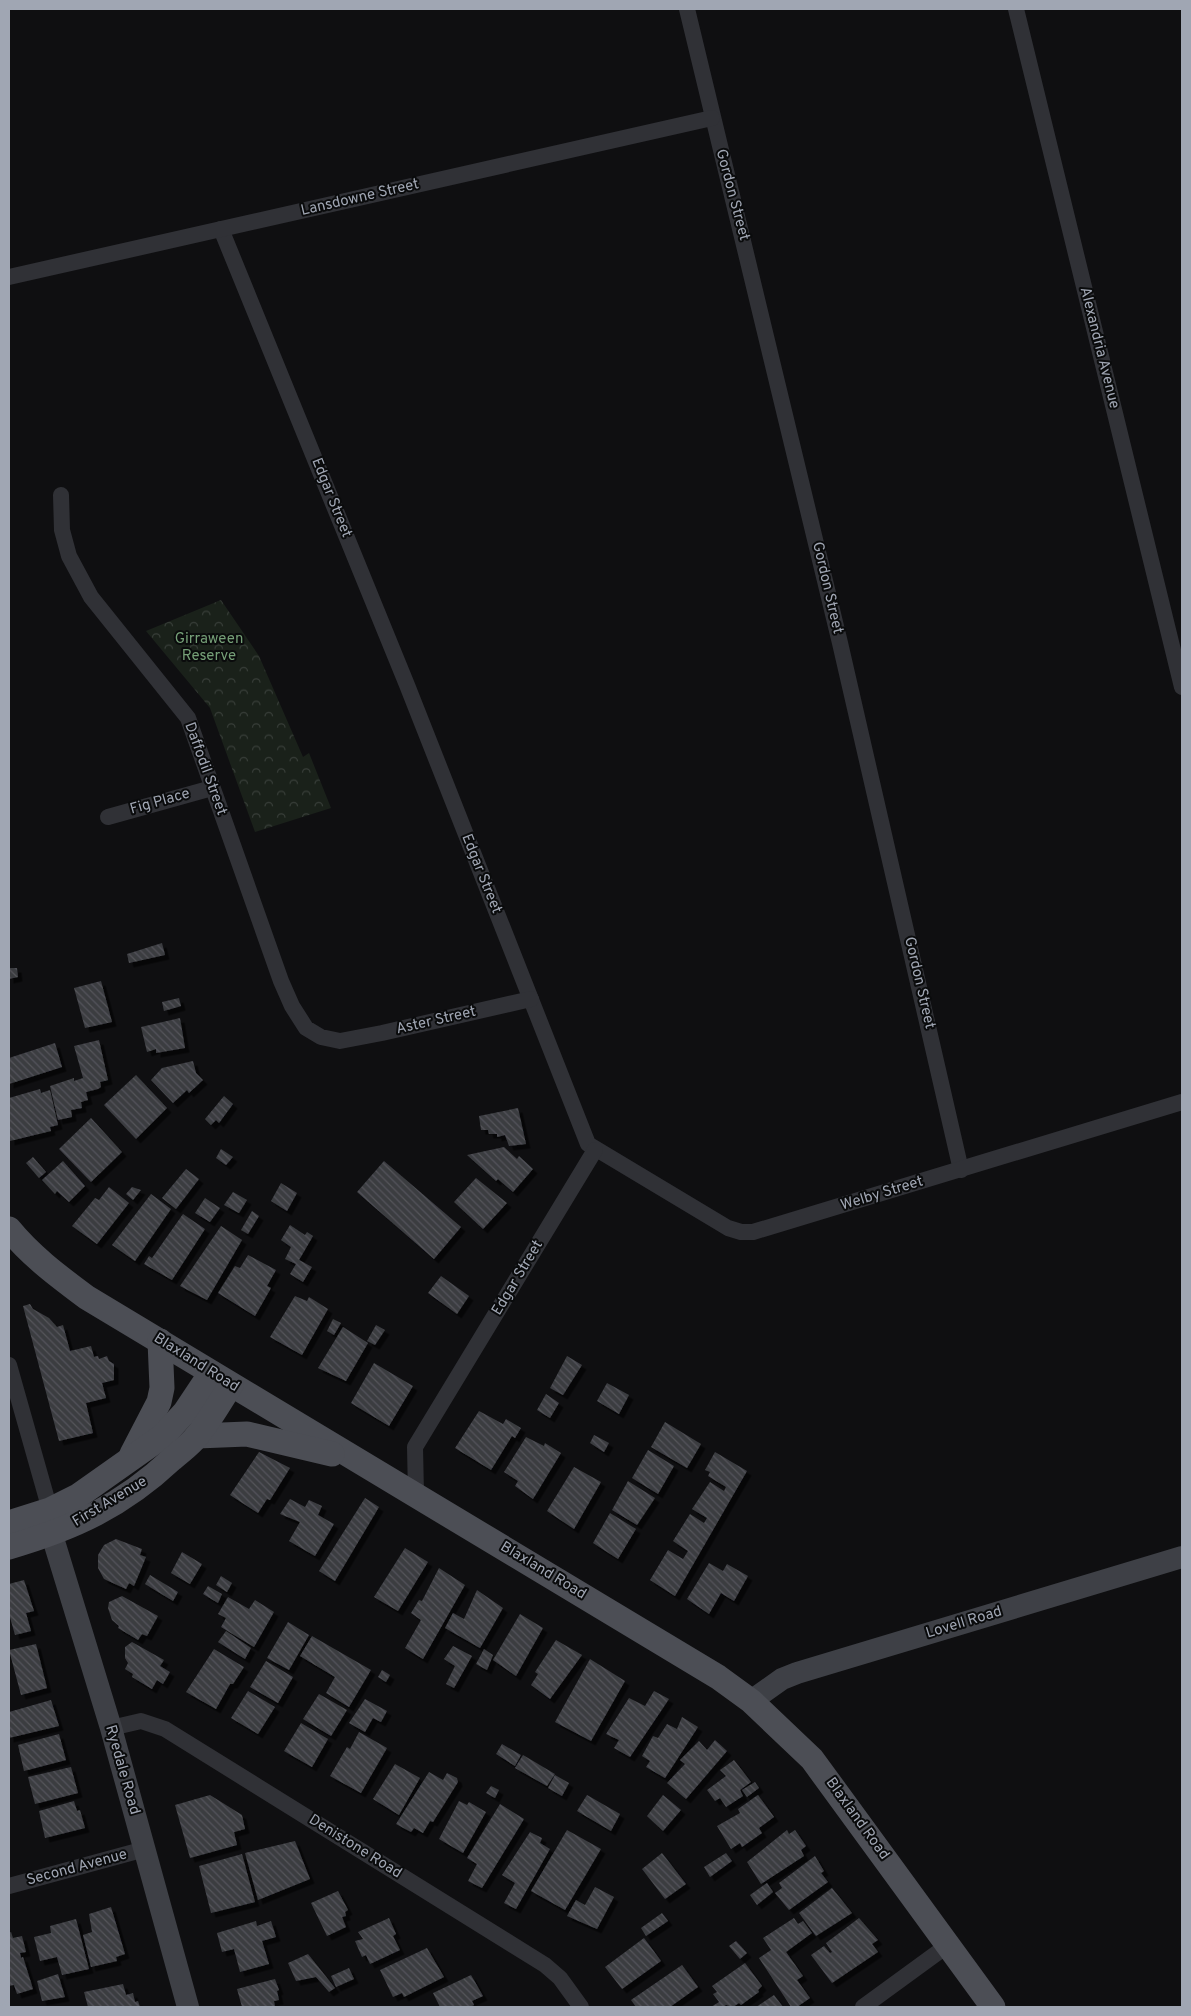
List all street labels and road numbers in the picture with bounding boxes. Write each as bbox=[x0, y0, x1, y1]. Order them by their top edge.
street label: Gordon Street bbox=[711, 147, 753, 243]
street label: Lansdowne Street bbox=[299, 175, 421, 221]
street label: Alexandria Avenue bbox=[1075, 285, 1123, 411]
street label: Edgar Street bbox=[306, 455, 356, 541]
street label: Gordon Street bbox=[807, 540, 847, 636]
street label: Daffodil Street bbox=[179, 720, 231, 818]
street label: Fig Place bbox=[128, 784, 192, 820]
street label: Edgar Street bbox=[456, 831, 506, 917]
street label: Gordon Street bbox=[899, 935, 939, 1031]
street label: Aster Street bbox=[394, 1003, 478, 1039]
street label: Welby Street bbox=[838, 1172, 926, 1216]
street label: Edgar Street bbox=[488, 1237, 548, 1319]
street label: Blaxland Road bbox=[150, 1329, 242, 1397]
street label: First Avenue bbox=[69, 1472, 151, 1532]
street label: Blaxland Road bbox=[497, 1538, 589, 1604]
street label: Lovell Road bbox=[924, 1602, 1004, 1644]
street label: Ryedale Road bbox=[100, 1723, 144, 1817]
street label: Blaxland Road bbox=[821, 1774, 893, 1864]
street label: Denistone Road bbox=[305, 1811, 405, 1883]
street label: Second Avenue bbox=[25, 1845, 129, 1891]

